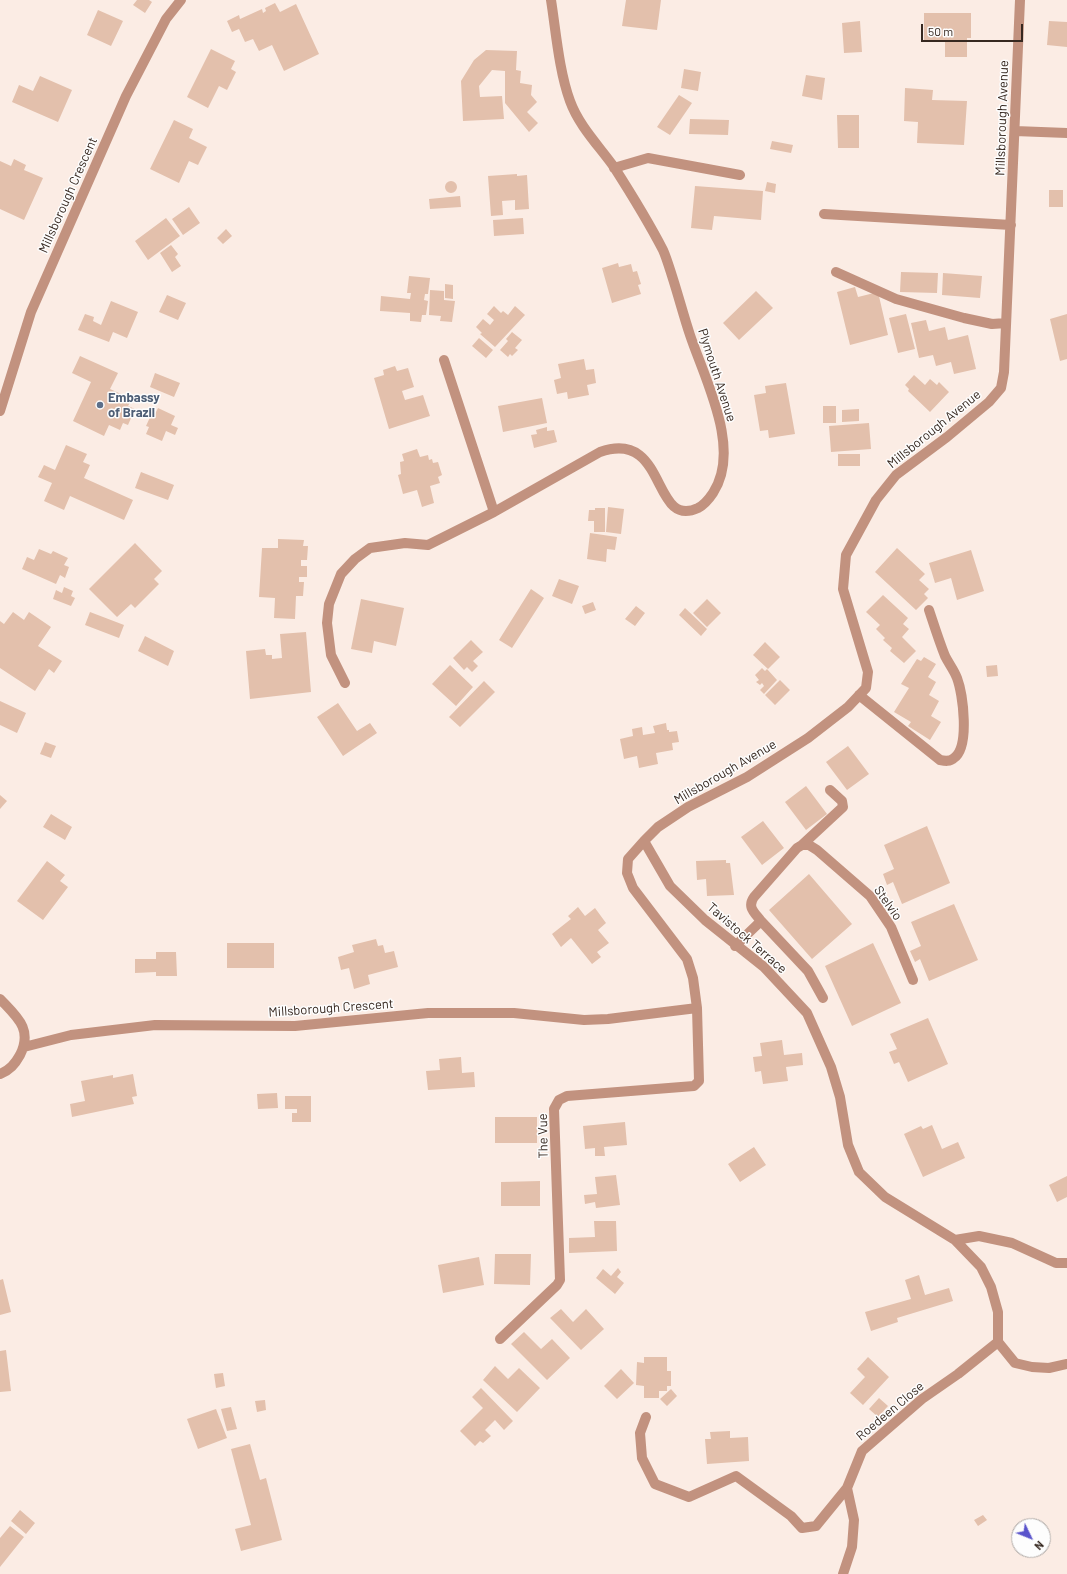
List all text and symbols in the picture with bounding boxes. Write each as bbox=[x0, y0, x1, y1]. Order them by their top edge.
scale bar bbox=[923, 16, 1025, 42]
text: 50 m bbox=[928, 24, 953, 38]
street label: Millsborough Avenue bbox=[992, 60, 1012, 176]
street label: Millsborough Crescent bbox=[35, 135, 101, 255]
street label: Plymouth Avenue bbox=[695, 326, 739, 424]
street label: Millsborough Avenue bbox=[884, 387, 984, 471]
place label: Embassy of Brazil bbox=[108, 390, 160, 421]
marker: Embassy of Brazil bbox=[95, 400, 105, 410]
street label: Millsborough Avenue bbox=[671, 736, 779, 808]
street label: Stelvio bbox=[871, 883, 905, 923]
street label: Tavistock Terrace bbox=[704, 899, 790, 977]
street label: Millsborough Crescent bbox=[268, 996, 394, 1020]
street label: The Vue bbox=[535, 1113, 551, 1159]
street label: Roedeen Close bbox=[853, 1378, 927, 1444]
north arrow bbox=[1011, 1518, 1051, 1558]
text: N bbox=[1032, 1539, 1047, 1553]

